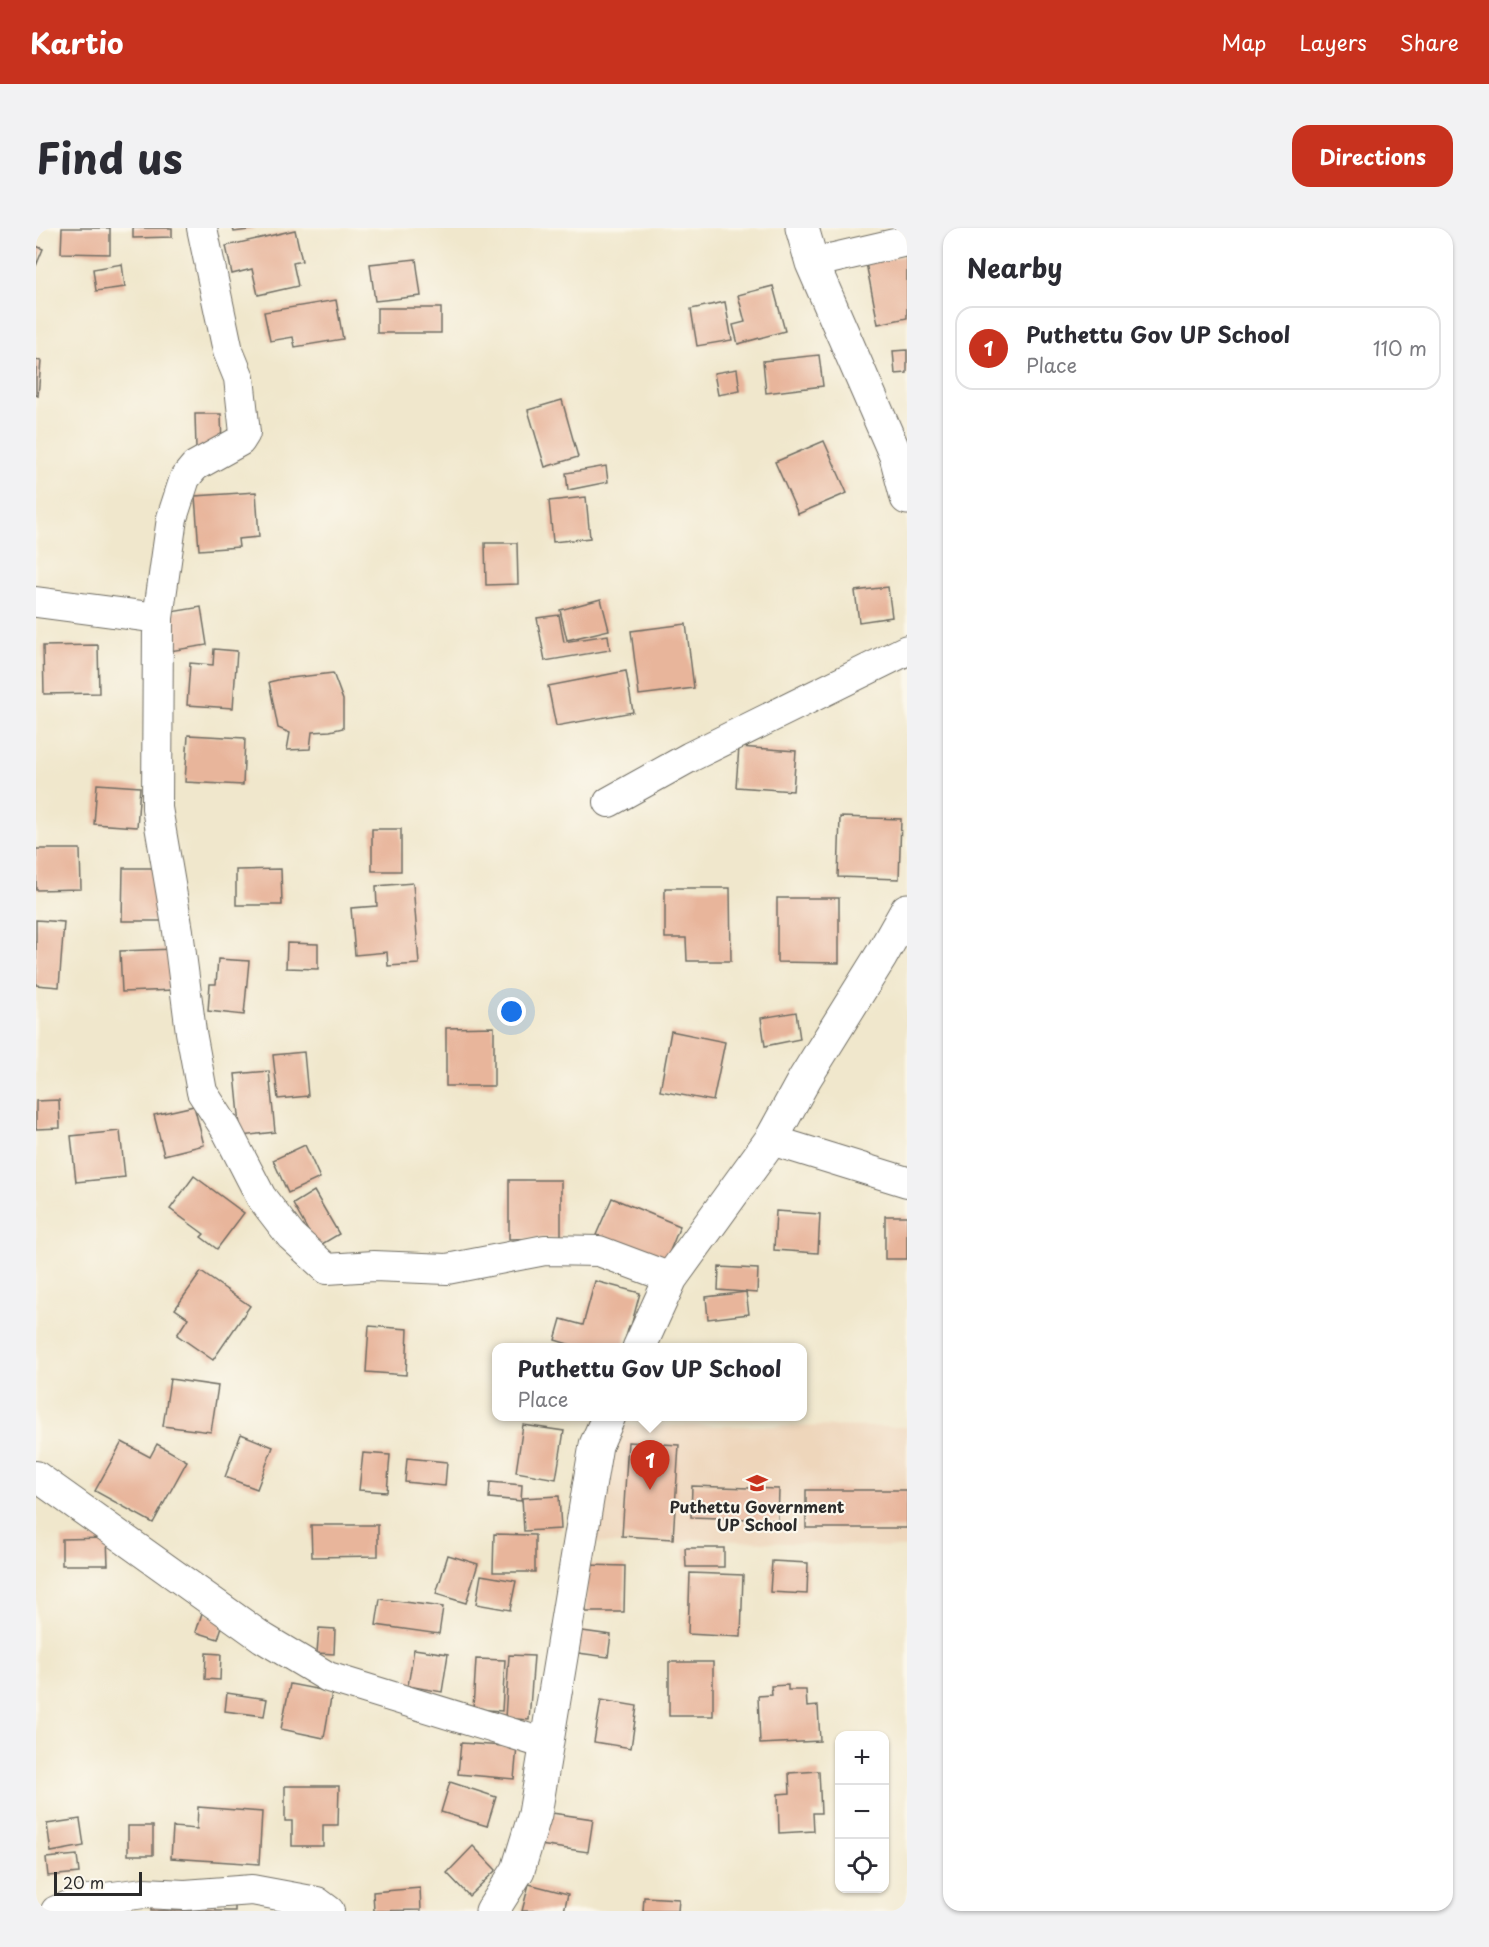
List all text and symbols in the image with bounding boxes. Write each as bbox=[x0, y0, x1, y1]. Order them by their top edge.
text: Kartio bbox=[30, 21, 124, 64]
text: Map bbox=[1222, 26, 1266, 58]
text: Layers bbox=[1299, 26, 1367, 58]
text: Share bbox=[1400, 26, 1459, 58]
text: Find us bbox=[36, 125, 183, 188]
button: Directions bbox=[1292, 125, 1453, 187]
text: Nearby bbox=[967, 248, 1062, 287]
text: Puthettu Gov UP School bbox=[1026, 317, 1290, 350]
text: 1 bbox=[984, 333, 993, 363]
text: 110 m bbox=[1373, 333, 1427, 363]
text: Place bbox=[1026, 350, 1077, 380]
your location bbox=[497, 997, 526, 1026]
popup bbox=[492, 1343, 807, 1421]
text: Puthettu Gov UP School bbox=[517, 1351, 782, 1384]
text: Place bbox=[517, 1384, 568, 1414]
pin: 1 bbox=[630, 1440, 670, 1490]
school or university icon: Puthettu Government UP School bbox=[745, 1471, 769, 1495]
place label: Puthettu Government UP School bbox=[669, 1494, 845, 1536]
map controls bbox=[835, 1731, 889, 1893]
button: + bbox=[835, 1731, 889, 1785]
button: − bbox=[835, 1785, 889, 1839]
button: locate bbox=[835, 1839, 889, 1893]
scale bar bbox=[54, 1869, 142, 1896]
text: 20 m bbox=[63, 1870, 104, 1894]

